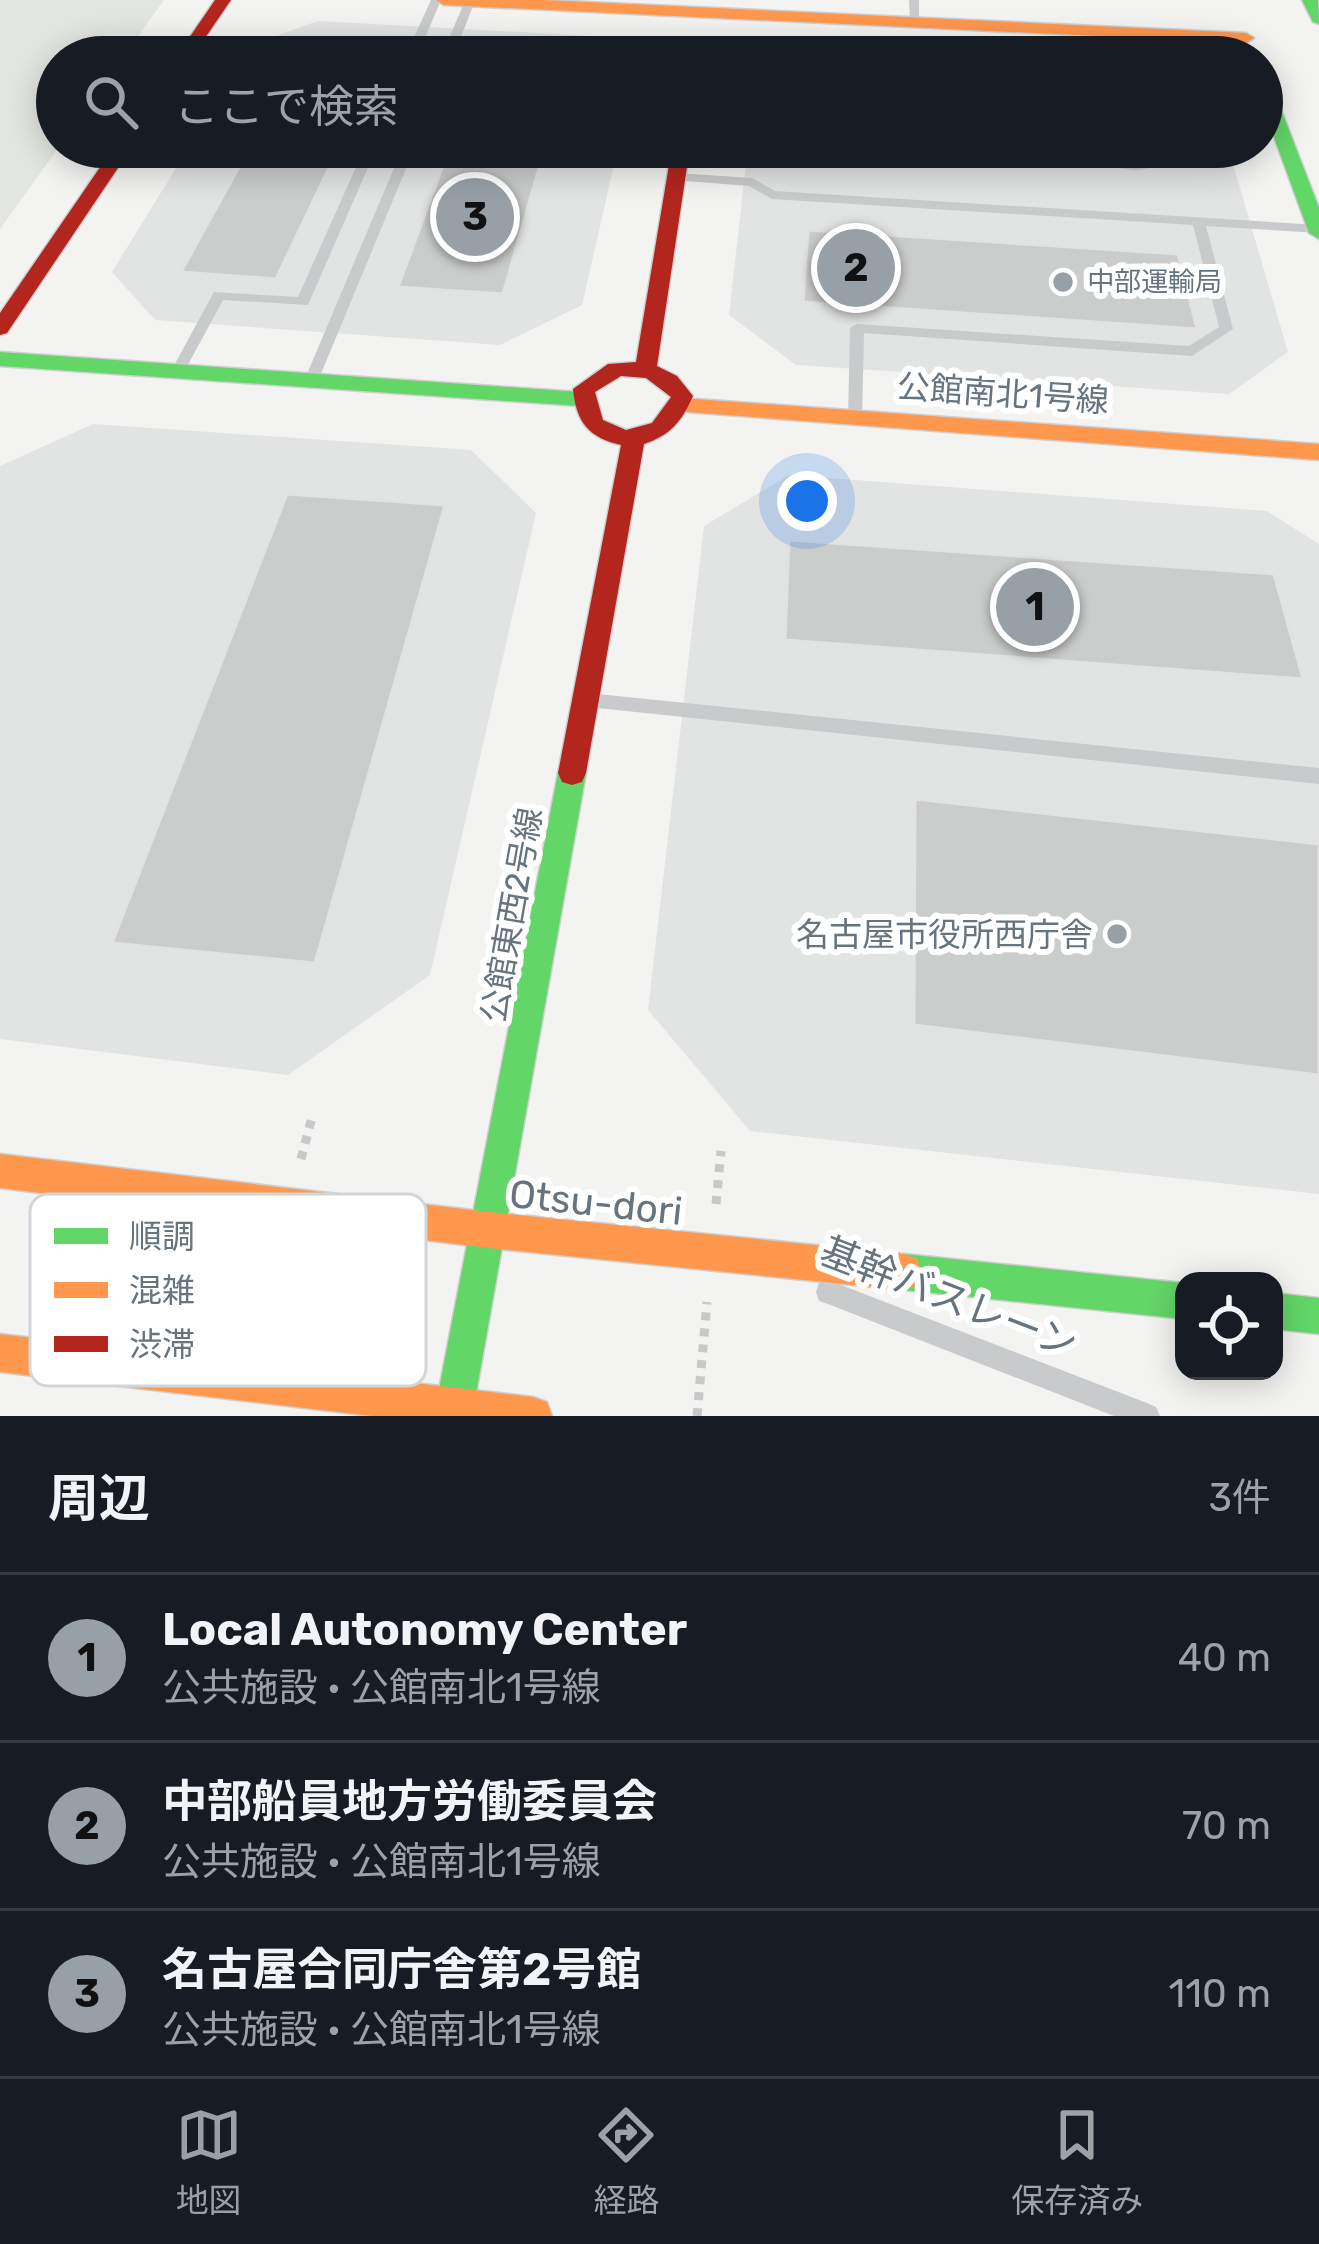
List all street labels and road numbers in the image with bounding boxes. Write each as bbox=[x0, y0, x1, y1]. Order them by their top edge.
street label: 公館南北1号線 bbox=[896, 367, 1110, 420]
street label: 公館東西2号線 bbox=[473, 805, 550, 1026]
street label: Otsu-dori bbox=[507, 1171, 685, 1235]
street label: 基幹バスレーン bbox=[814, 1228, 1083, 1368]

